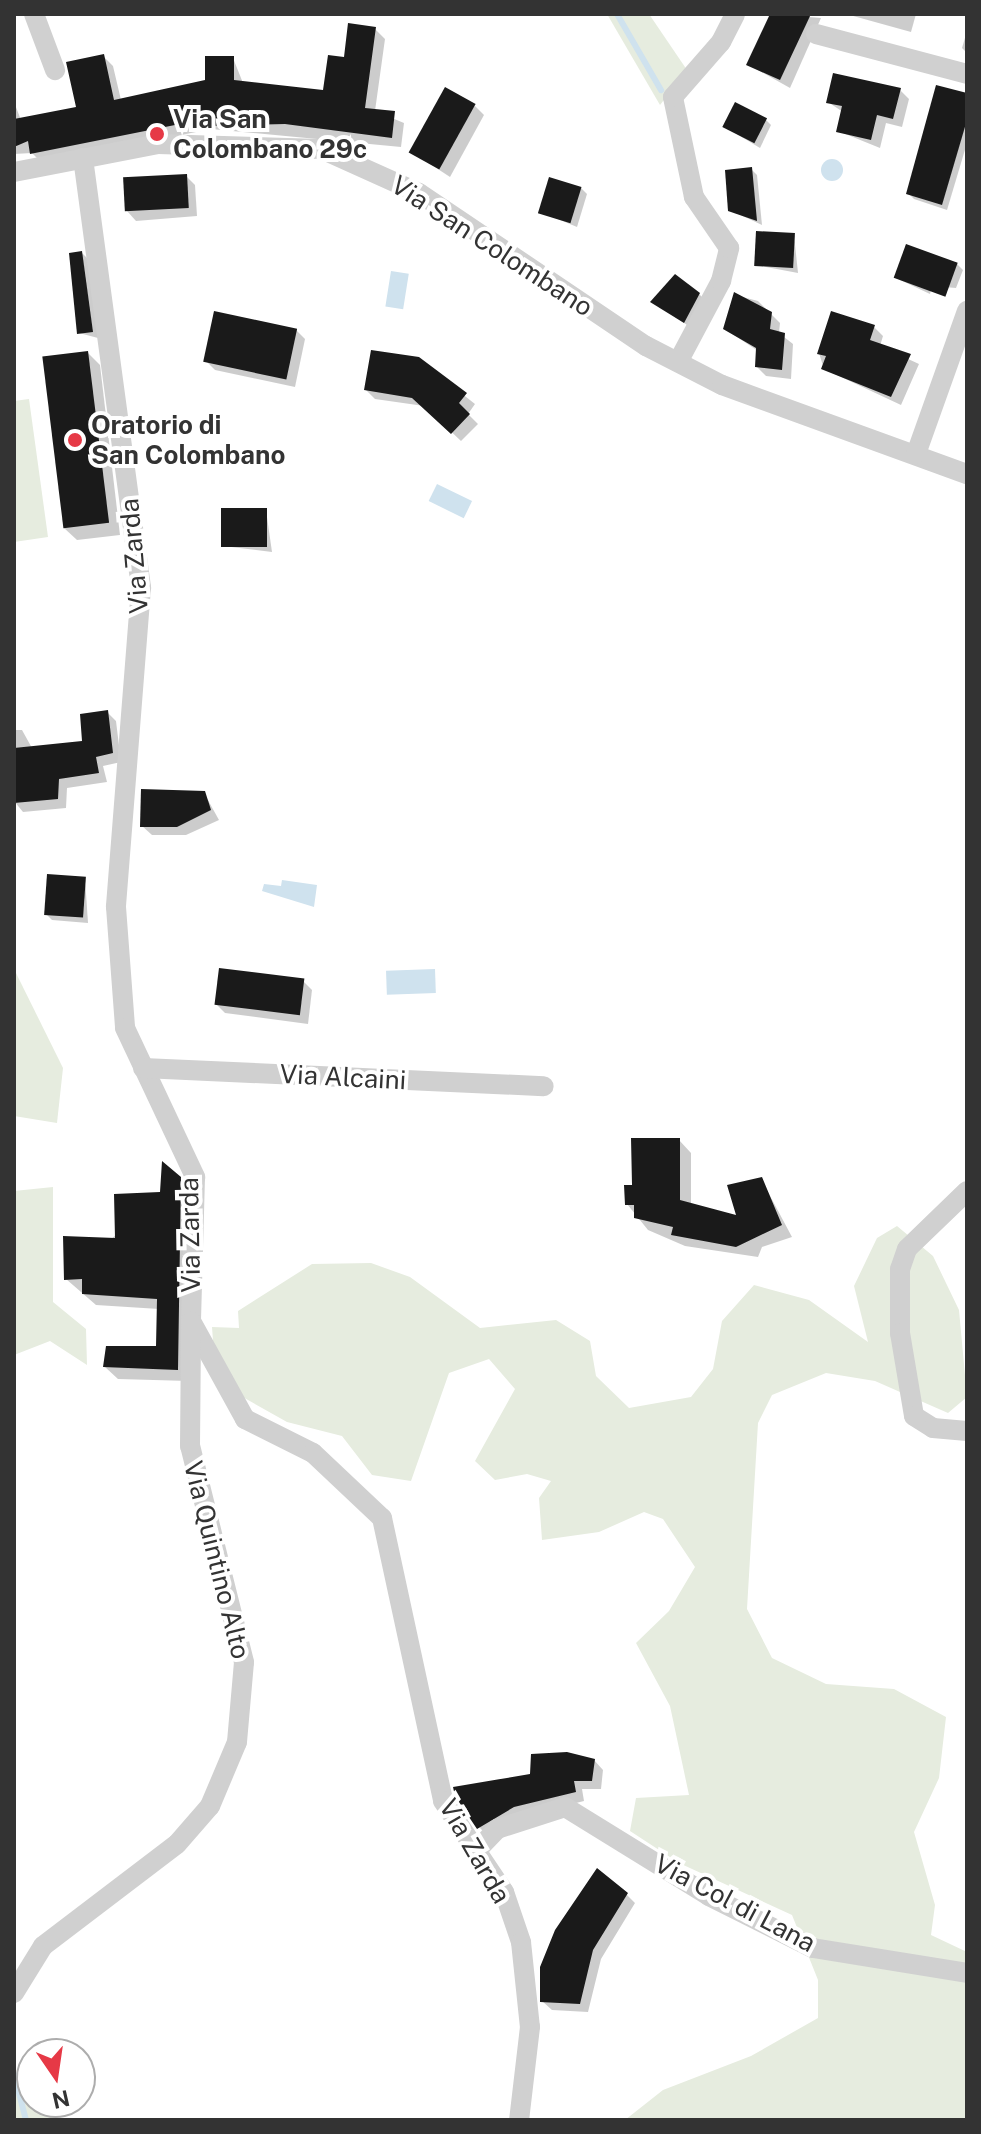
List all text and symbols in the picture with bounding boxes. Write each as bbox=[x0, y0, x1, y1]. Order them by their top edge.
place label: Via San Colombano 29c bbox=[173, 103, 367, 164]
marker: Via San Colombano 29c bbox=[148, 125, 166, 143]
street label: Via San Colombano bbox=[385, 169, 599, 323]
place label: Oratorio di San Colombano bbox=[91, 409, 285, 470]
marker: Oratorio di San Colombano bbox=[66, 431, 84, 449]
street label: Via Zarda bbox=[113, 497, 155, 615]
street label: Via Alcaini bbox=[279, 1058, 407, 1096]
street label: Via Zarda bbox=[173, 1177, 207, 1293]
street label: Via Quintino Alto bbox=[177, 1458, 257, 1662]
street label: Via Zarda bbox=[433, 1793, 517, 1909]
street label: Via Col di Lana bbox=[649, 1847, 821, 1959]
north arrow bbox=[16, 2038, 96, 2118]
text: N bbox=[50, 2085, 72, 2114]

